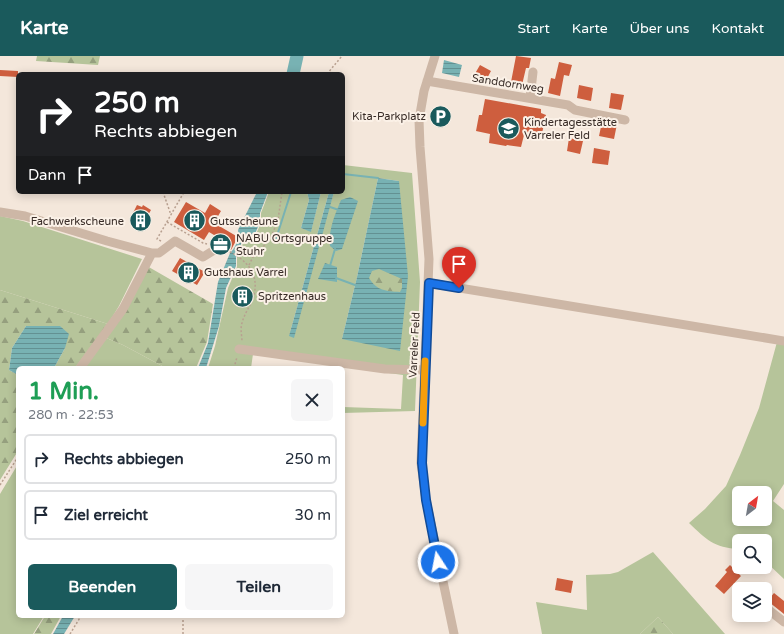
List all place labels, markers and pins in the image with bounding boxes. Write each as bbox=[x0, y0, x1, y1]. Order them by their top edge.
parking icon: Kita-Parkplatz bbox=[428, 103, 454, 129]
place label: Kita-Parkplatz bbox=[352, 110, 427, 123]
school or university icon: Kindertagesstätte Varreler Feld bbox=[495, 115, 521, 141]
place label: Kindertagesstätte Varreler Feld bbox=[524, 116, 617, 142]
building icon: Fachwerkscheune bbox=[127, 208, 153, 234]
building icon: Gutsscheune bbox=[182, 208, 208, 234]
place label: Fachwerkscheune bbox=[31, 215, 124, 228]
place label: Gutsscheune bbox=[210, 215, 278, 228]
office icon: NABU Ortsgruppe Stuhr bbox=[208, 231, 234, 257]
place label: NABU Ortsgruppe Stuhr bbox=[236, 232, 332, 258]
pin bbox=[442, 247, 476, 288]
building icon: Gutshaus Varrel bbox=[176, 259, 202, 285]
place label: Gutshaus Varrel bbox=[204, 266, 287, 279]
building icon: Spritzenhaus bbox=[229, 283, 255, 309]
place label: Spritzenhaus bbox=[258, 290, 326, 303]

